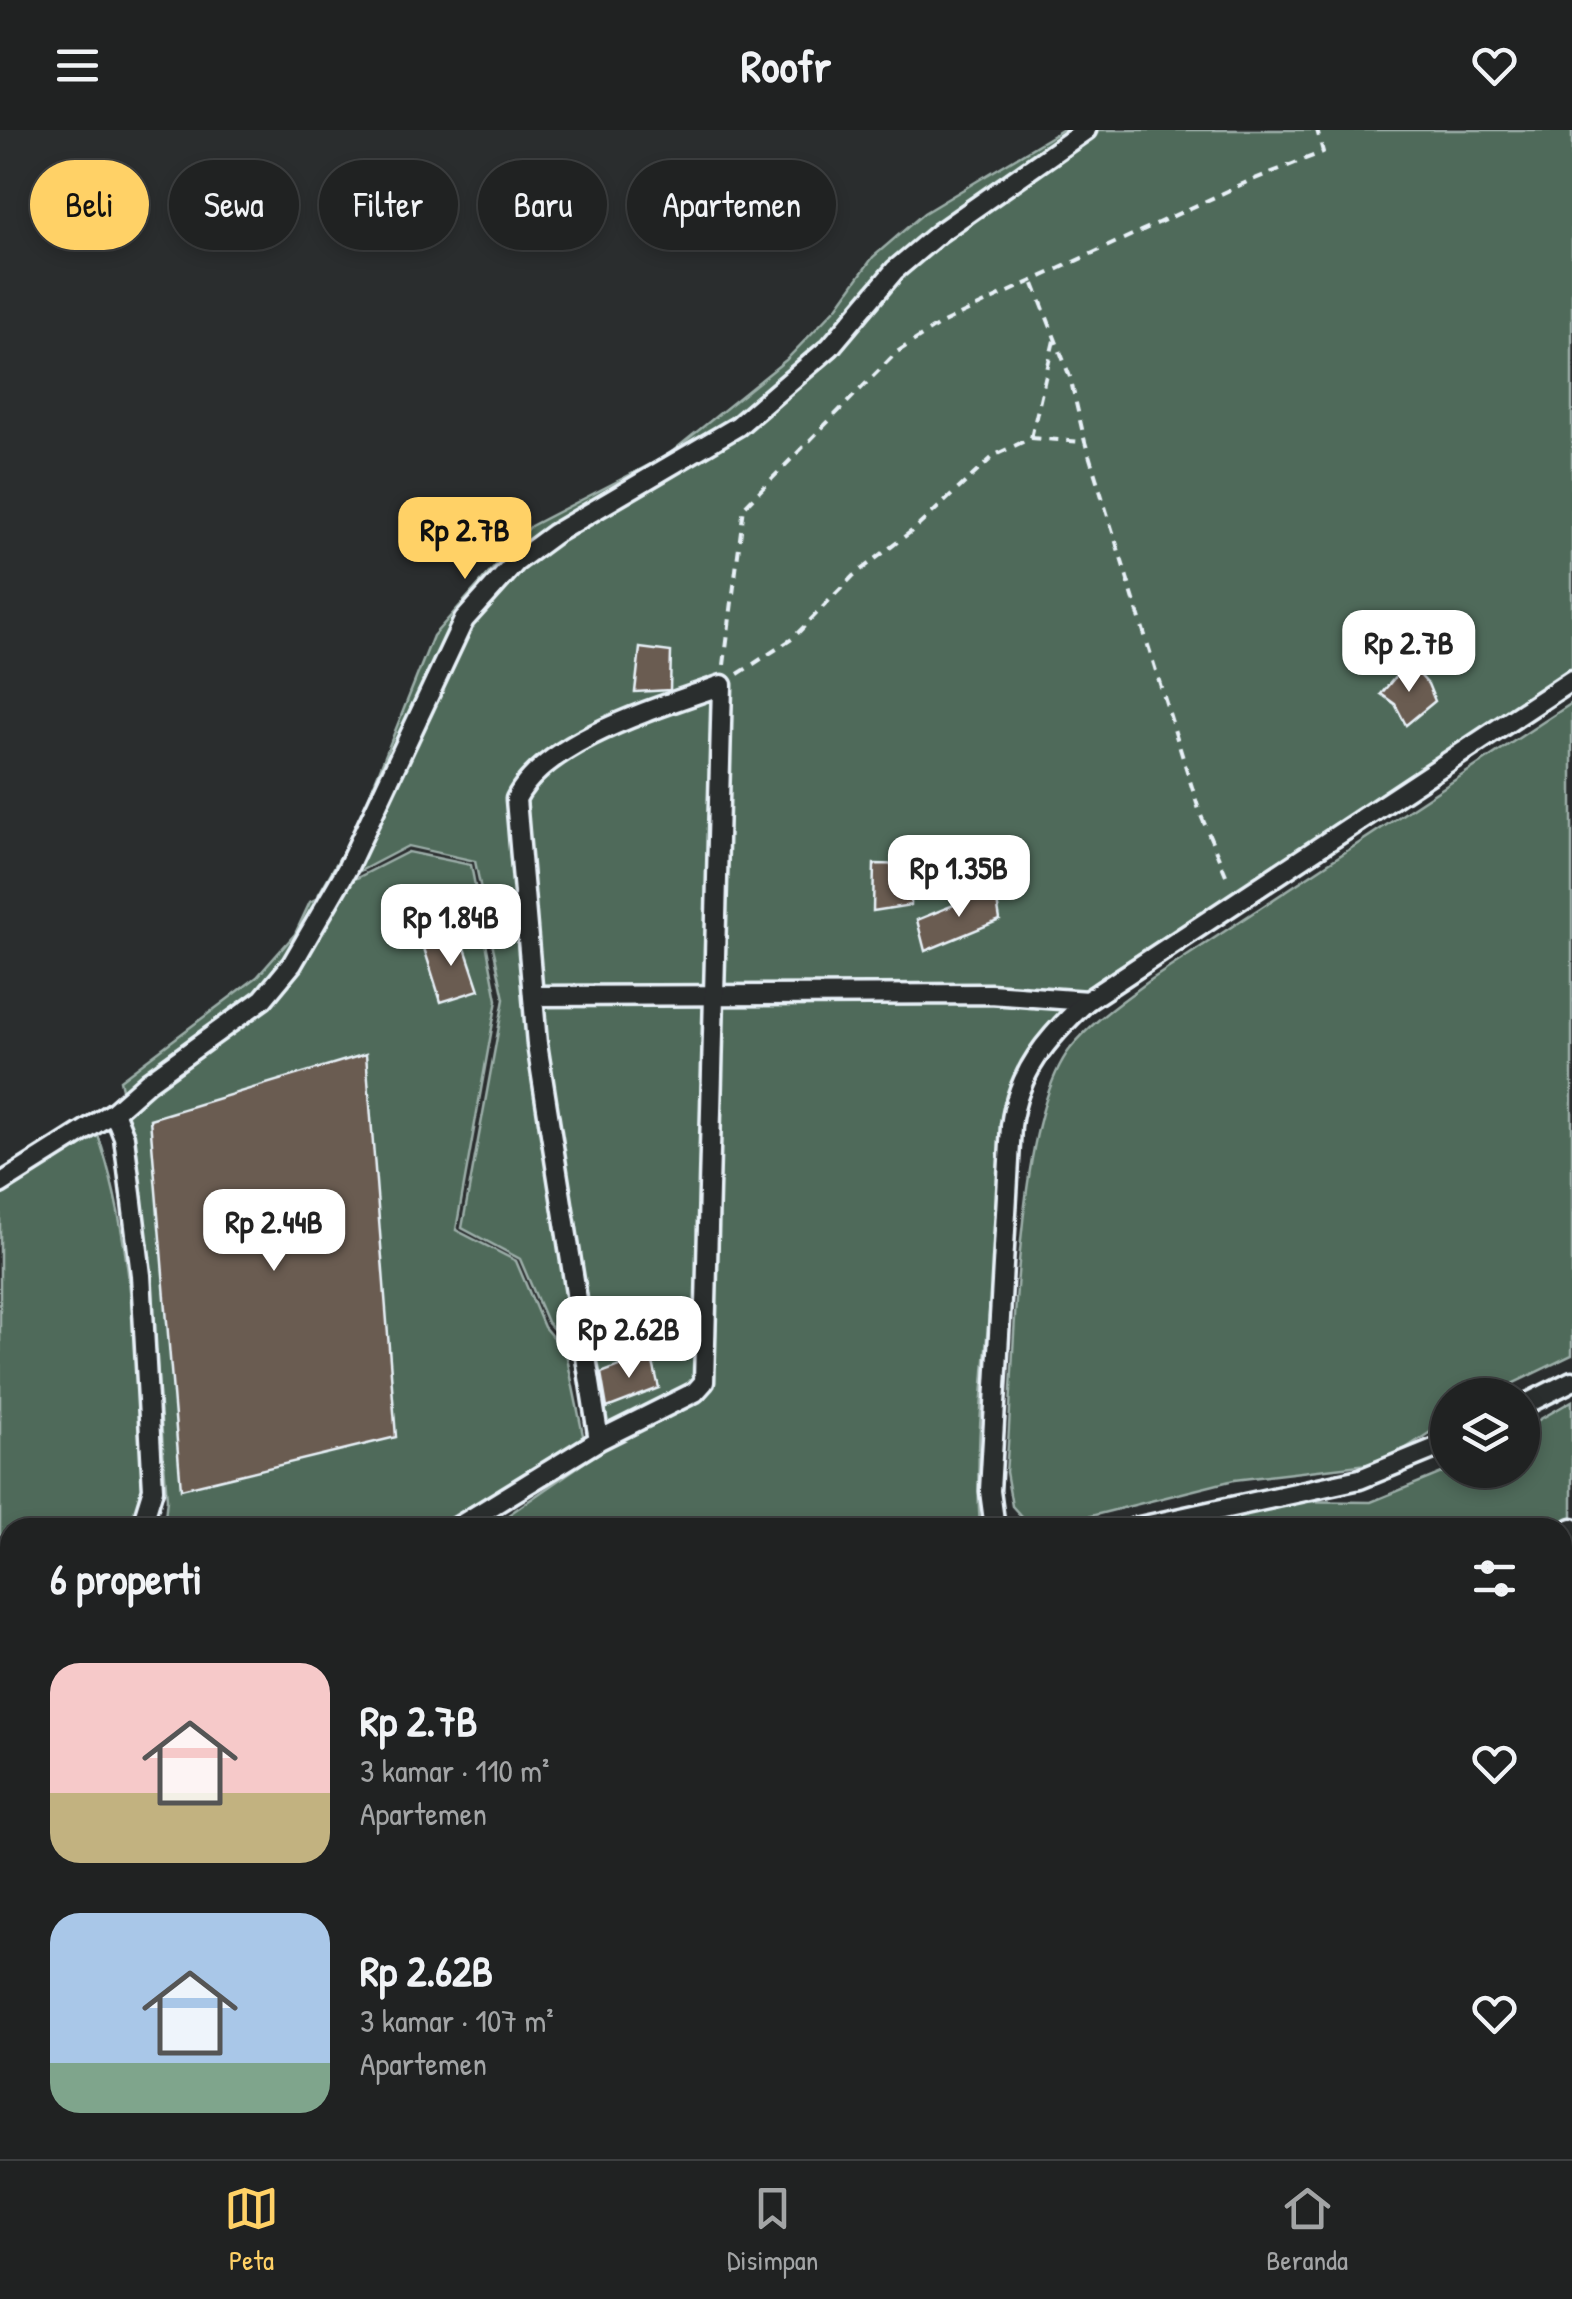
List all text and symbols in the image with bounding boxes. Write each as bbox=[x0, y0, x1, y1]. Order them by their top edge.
text: Roofr bbox=[741, 35, 831, 96]
icon: menu bbox=[50, 38, 105, 93]
icon: heart bbox=[1467, 38, 1522, 93]
chip: Beli bbox=[30, 160, 149, 250]
chip: Sewa bbox=[169, 160, 299, 250]
chip: Filter bbox=[319, 160, 458, 250]
chip: Baru bbox=[478, 160, 607, 250]
chip: Apartemen bbox=[627, 160, 836, 250]
pin: Rp 2.7B bbox=[373, 497, 557, 582]
text: Rp 2.7B bbox=[420, 508, 510, 551]
pin: Rp 2.7B bbox=[1317, 610, 1501, 695]
text: Rp 2.7B bbox=[1364, 621, 1454, 664]
pin: Rp 1.35B bbox=[856, 835, 1062, 920]
text: Rp 1.35B bbox=[910, 846, 1008, 889]
pin: Rp 1.84B bbox=[348, 884, 554, 969]
text: Rp 1.84B bbox=[403, 895, 499, 938]
pin: Rp 2.44B bbox=[171, 1189, 377, 1274]
text: Rp 2.44B bbox=[225, 1200, 323, 1243]
pin: Rp 2.62B bbox=[526, 1296, 732, 1381]
text: Rp 2.62B bbox=[578, 1307, 680, 1350]
map controls bbox=[1430, 1378, 1540, 1488]
button: layers bbox=[1430, 1378, 1540, 1488]
text: 6 properti bbox=[50, 1550, 202, 1607]
icon: filters bbox=[1467, 1551, 1522, 1606]
text: Rp 2.7B bbox=[360, 1692, 477, 1749]
icon: home bbox=[130, 1703, 250, 1823]
icon: heart bbox=[1467, 1736, 1522, 1791]
text: 3 kamar · 110 m² bbox=[360, 1749, 549, 1792]
text: Apartemen bbox=[360, 1792, 487, 1835]
text: Rp 2.62B bbox=[360, 1942, 493, 1999]
icon: home bbox=[130, 1953, 250, 2073]
icon: heart bbox=[1467, 1986, 1522, 2041]
text: 3 kamar · 107 m² bbox=[360, 1999, 554, 2042]
text: Apartemen bbox=[360, 2042, 487, 2085]
tab: Peta bbox=[224, 2181, 279, 2279]
tab: Disimpan bbox=[727, 2181, 818, 2279]
tab: Beranda bbox=[1266, 2181, 1348, 2279]

